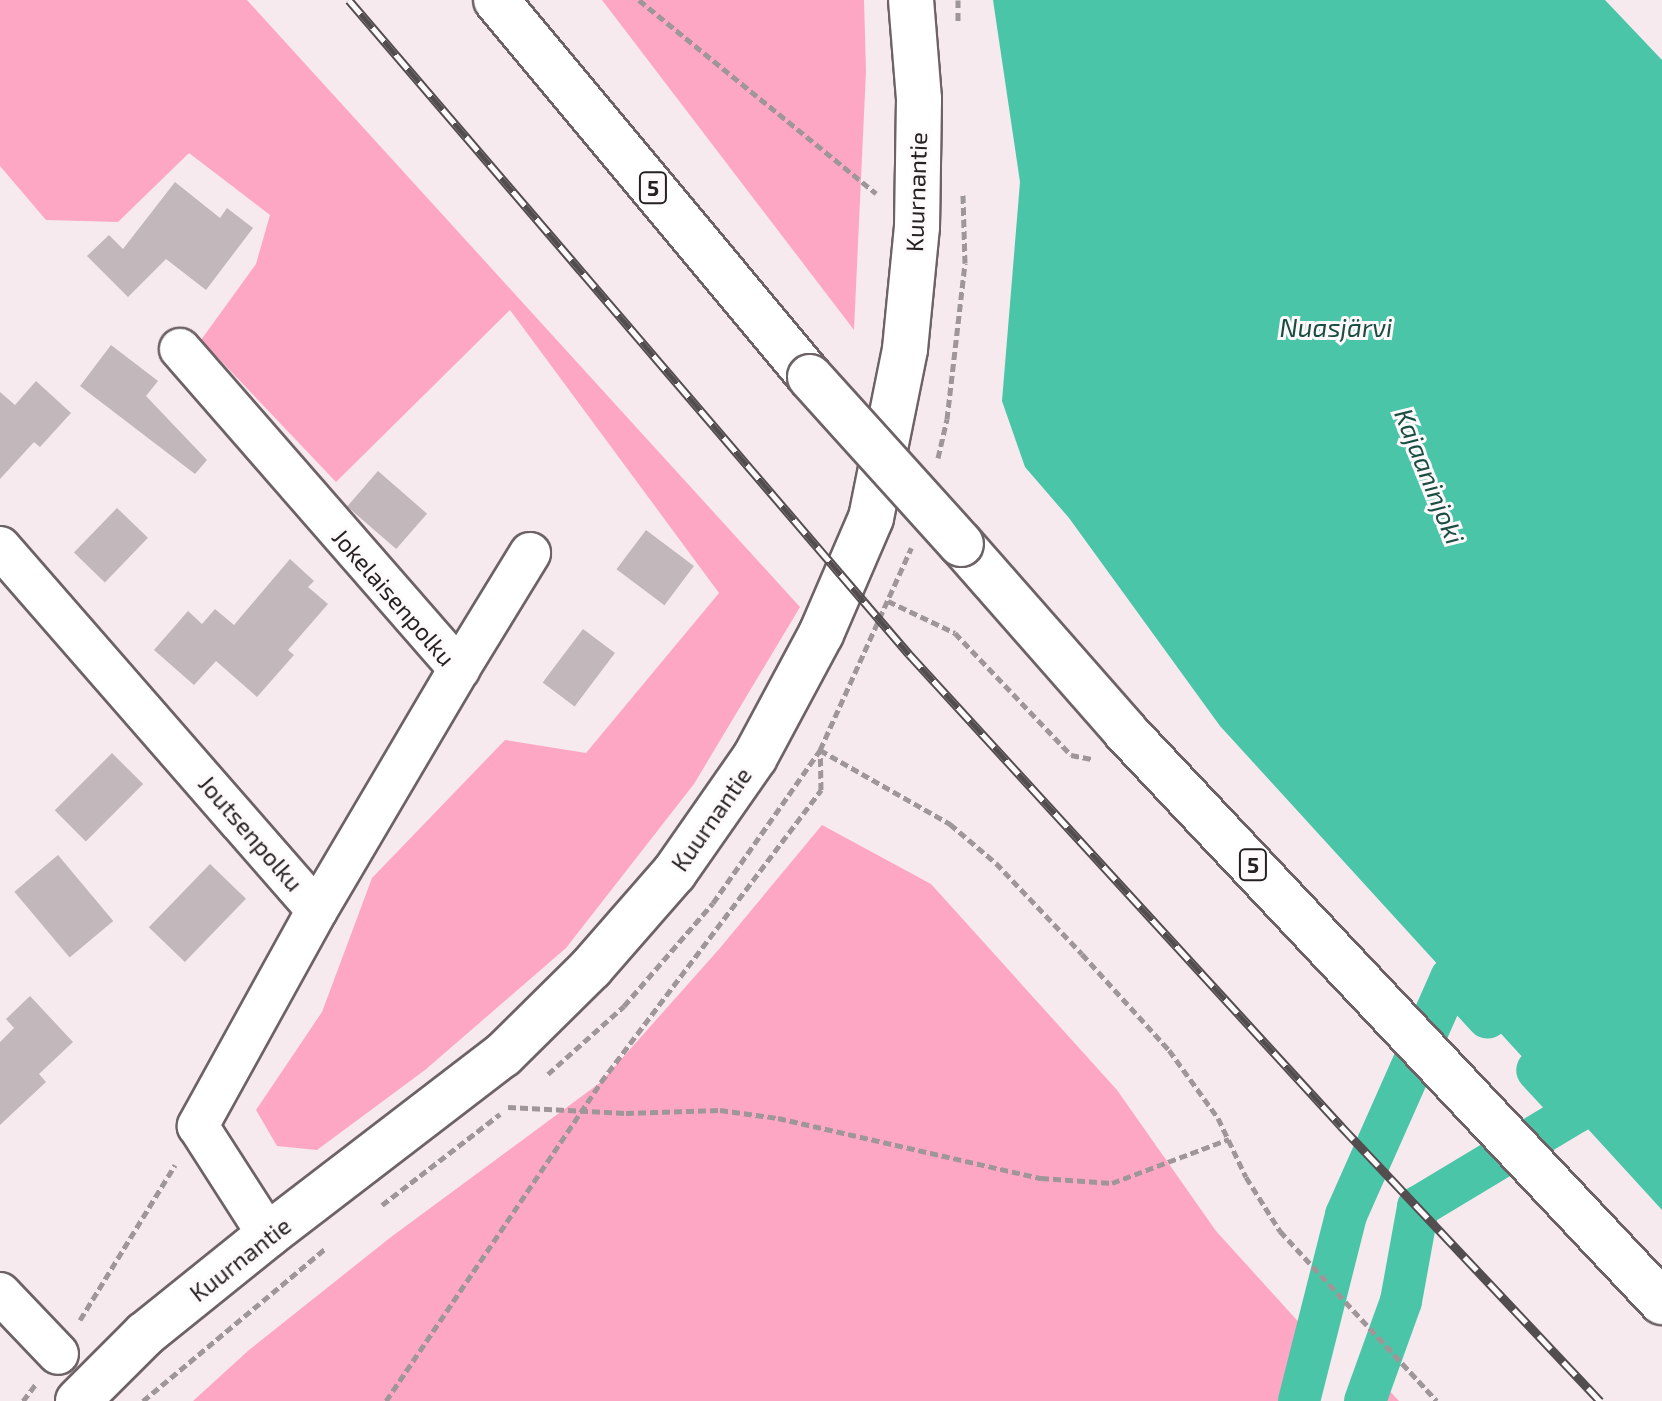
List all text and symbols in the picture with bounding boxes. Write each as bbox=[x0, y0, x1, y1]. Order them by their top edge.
street label: Kuurnantie bbox=[900, 131, 932, 253]
road number: 5 bbox=[637, 170, 669, 206]
water label: Nuasjärvi bbox=[1280, 311, 1392, 343]
water label: Kajaaninjoki bbox=[1389, 404, 1471, 548]
street label: Jokelaisenpolku bbox=[327, 522, 461, 672]
street label: Kuurnantie bbox=[665, 762, 757, 876]
street label: Joutsenpolku bbox=[193, 769, 309, 897]
road number: 5 bbox=[1237, 847, 1269, 883]
street label: Kuurnantie bbox=[184, 1211, 296, 1307]

